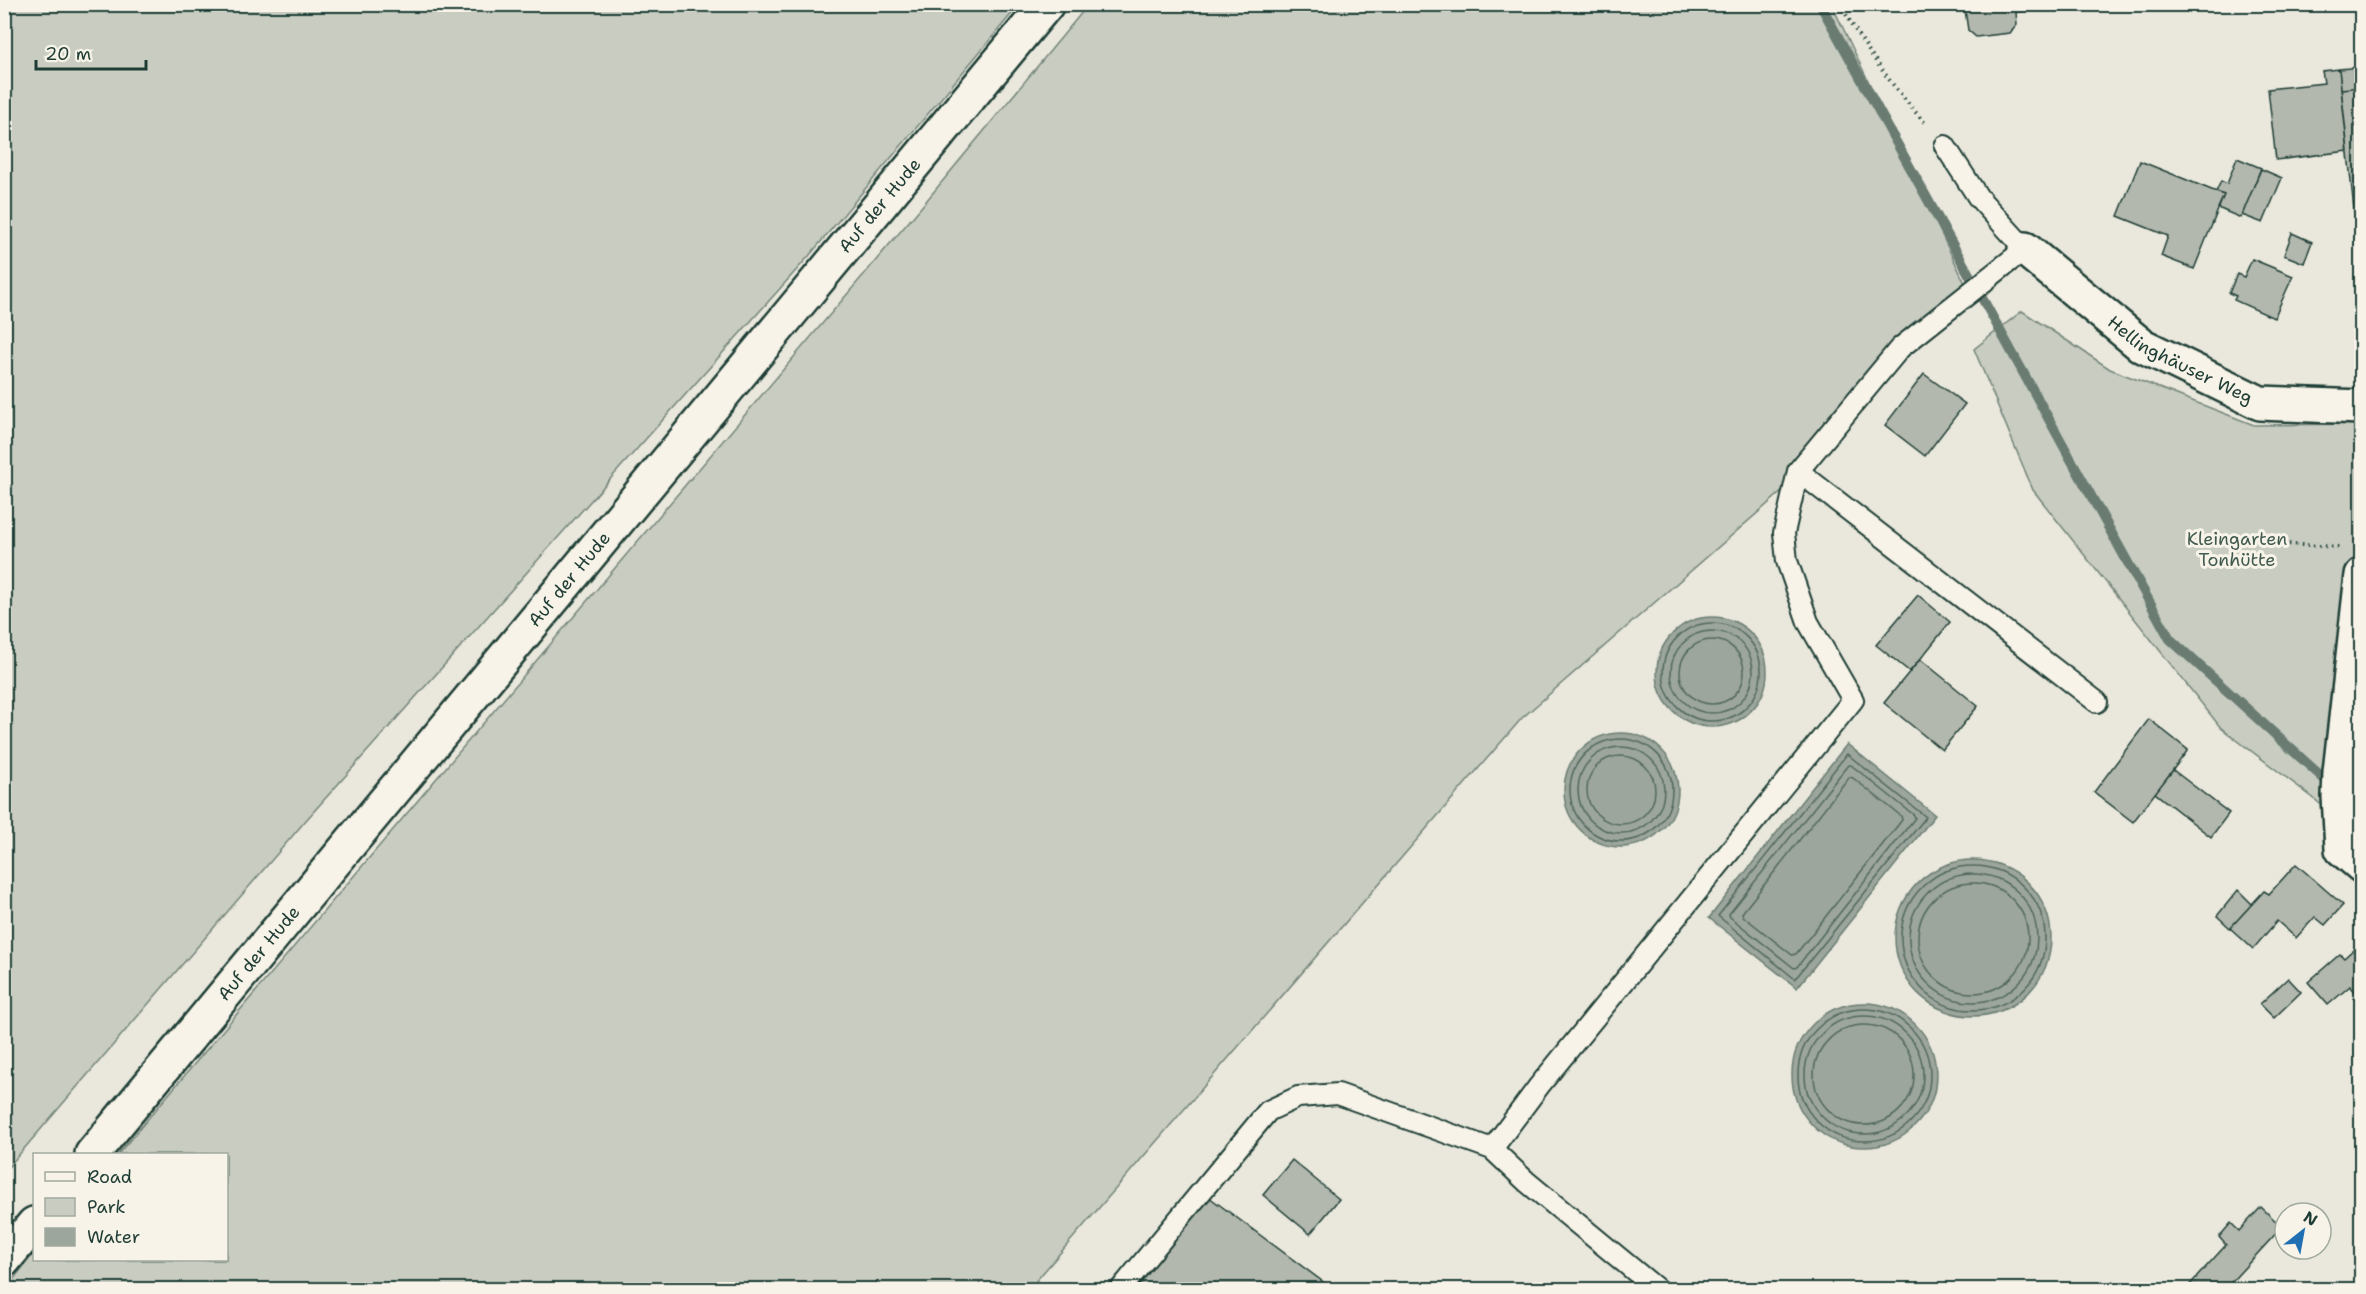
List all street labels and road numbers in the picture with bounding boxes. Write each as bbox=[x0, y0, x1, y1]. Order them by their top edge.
street label: Auf der Hude bbox=[833, 153, 926, 258]
street label: Hellinghäuser Weg bbox=[2102, 310, 2257, 410]
street label: Auf der Hude bbox=[523, 527, 616, 632]
street label: Auf der Hude bbox=[212, 901, 305, 1006]

